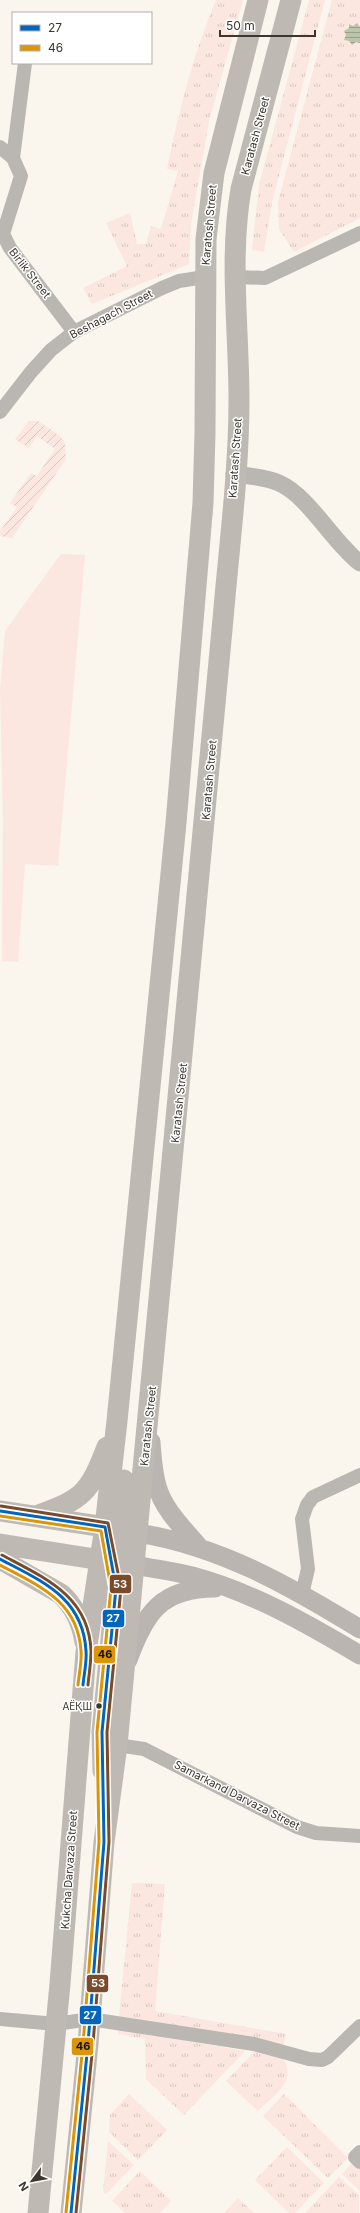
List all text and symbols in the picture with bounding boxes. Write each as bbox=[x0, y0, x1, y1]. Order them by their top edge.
legend bbox=[12, 12, 152, 64]
scale bar bbox=[220, 12, 315, 38]
text: 50 m bbox=[226, 18, 255, 33]
text: 27 bbox=[48, 20, 62, 35]
text: 46 bbox=[48, 40, 63, 55]
street label: Karatash Street bbox=[238, 95, 272, 177]
street label: Karatosh Street bbox=[199, 184, 220, 266]
street label: Birlik Street bbox=[6, 245, 54, 301]
street label: Beshagach Street bbox=[67, 286, 155, 342]
street label: Karatash Street bbox=[225, 417, 245, 498]
street label: Karatash Street bbox=[199, 739, 220, 821]
street label: Karatash Street bbox=[168, 1062, 190, 1144]
street label: Karatash Street bbox=[137, 1385, 159, 1467]
line badge: 53 bbox=[109, 1574, 132, 1594]
text: 53 bbox=[113, 1577, 127, 1591]
line badge: 27 bbox=[102, 1609, 125, 1628]
text: 27 bbox=[106, 1611, 120, 1625]
line badge: 46 bbox=[93, 1645, 116, 1664]
text: 46 bbox=[98, 1647, 112, 1661]
place label: АЁҚШ bbox=[62, 1700, 92, 1712]
marker: АЁҚШ bbox=[94, 1701, 104, 1711]
street label: Samarkand Darvaza Street bbox=[172, 1757, 302, 1833]
street label: Kukcha Darvaza Street bbox=[58, 1810, 80, 1930]
line badge: 53 bbox=[86, 1974, 109, 1993]
text: 53 bbox=[91, 1976, 105, 1990]
line badge: 27 bbox=[79, 2005, 102, 2025]
text: 27 bbox=[83, 2008, 97, 2022]
line badge: 46 bbox=[71, 2037, 94, 2056]
text: 46 bbox=[76, 2039, 90, 2053]
north arrow bbox=[12, 2161, 52, 2201]
text: N bbox=[15, 2179, 32, 2194]

